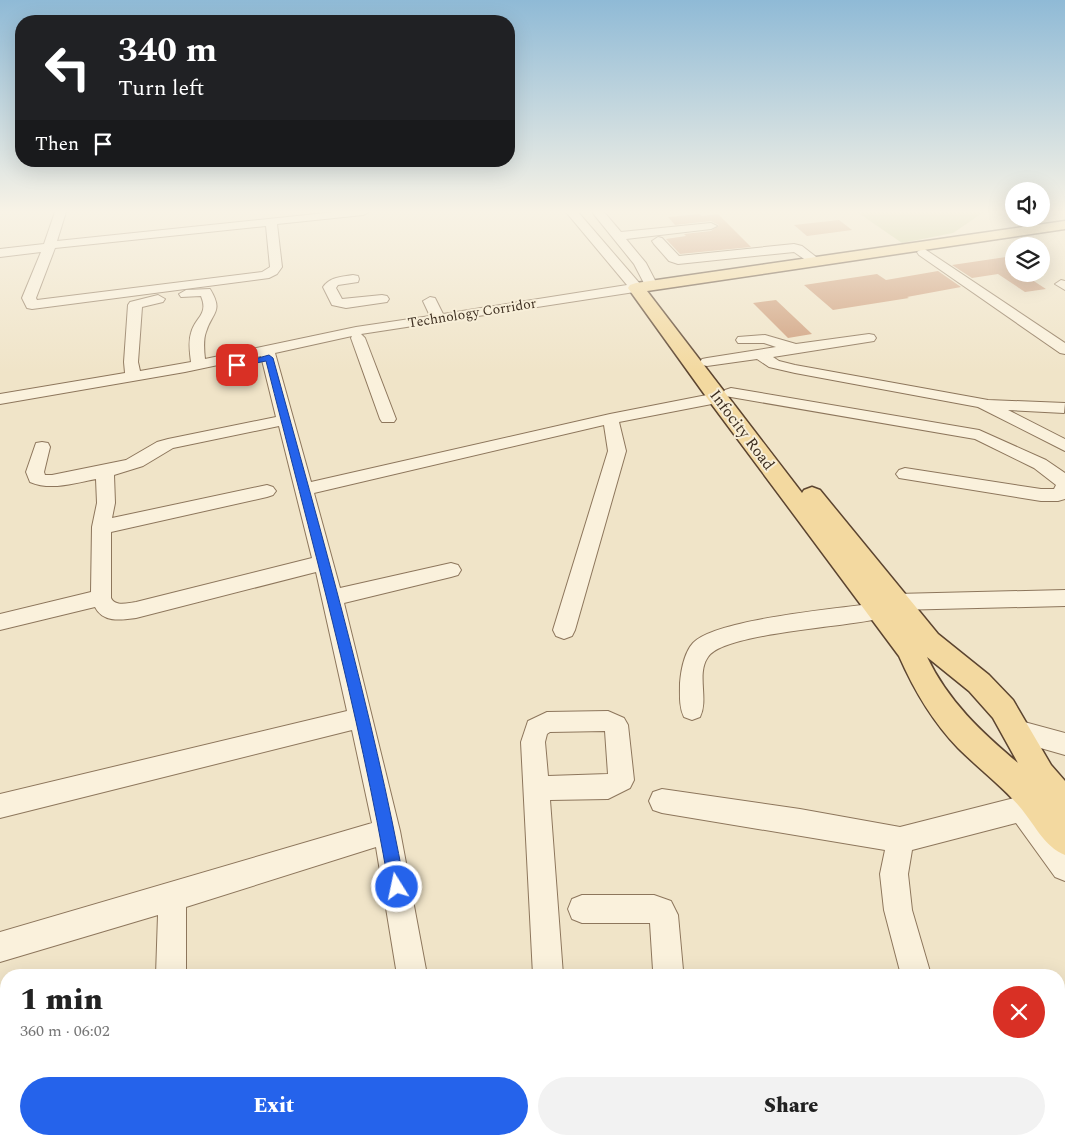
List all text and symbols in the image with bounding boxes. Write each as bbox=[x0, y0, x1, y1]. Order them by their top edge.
text: 340 m bbox=[118, 24, 217, 77]
icon: left bbox=[35, 35, 100, 100]
text: Turn left bbox=[118, 72, 204, 105]
text: Then bbox=[35, 130, 79, 159]
icon: arrive bbox=[89, 130, 117, 158]
map controls bbox=[1005, 182, 1050, 282]
button: sound bbox=[1005, 182, 1050, 227]
button: layers bbox=[1005, 237, 1050, 282]
street label: Technology Corridor bbox=[406, 292, 538, 334]
pin bbox=[216, 344, 258, 386]
icon: arrive bbox=[223, 351, 251, 379]
street label: Infocity Road bbox=[704, 385, 780, 475]
position arrow bbox=[370, 860, 422, 912]
text: 1 min bbox=[20, 977, 103, 1023]
button: close bbox=[993, 986, 1045, 1038]
text: 360 m · 06:02 bbox=[20, 1019, 110, 1043]
button: Exit bbox=[20, 1077, 528, 1135]
button: Share bbox=[538, 1077, 1045, 1135]

